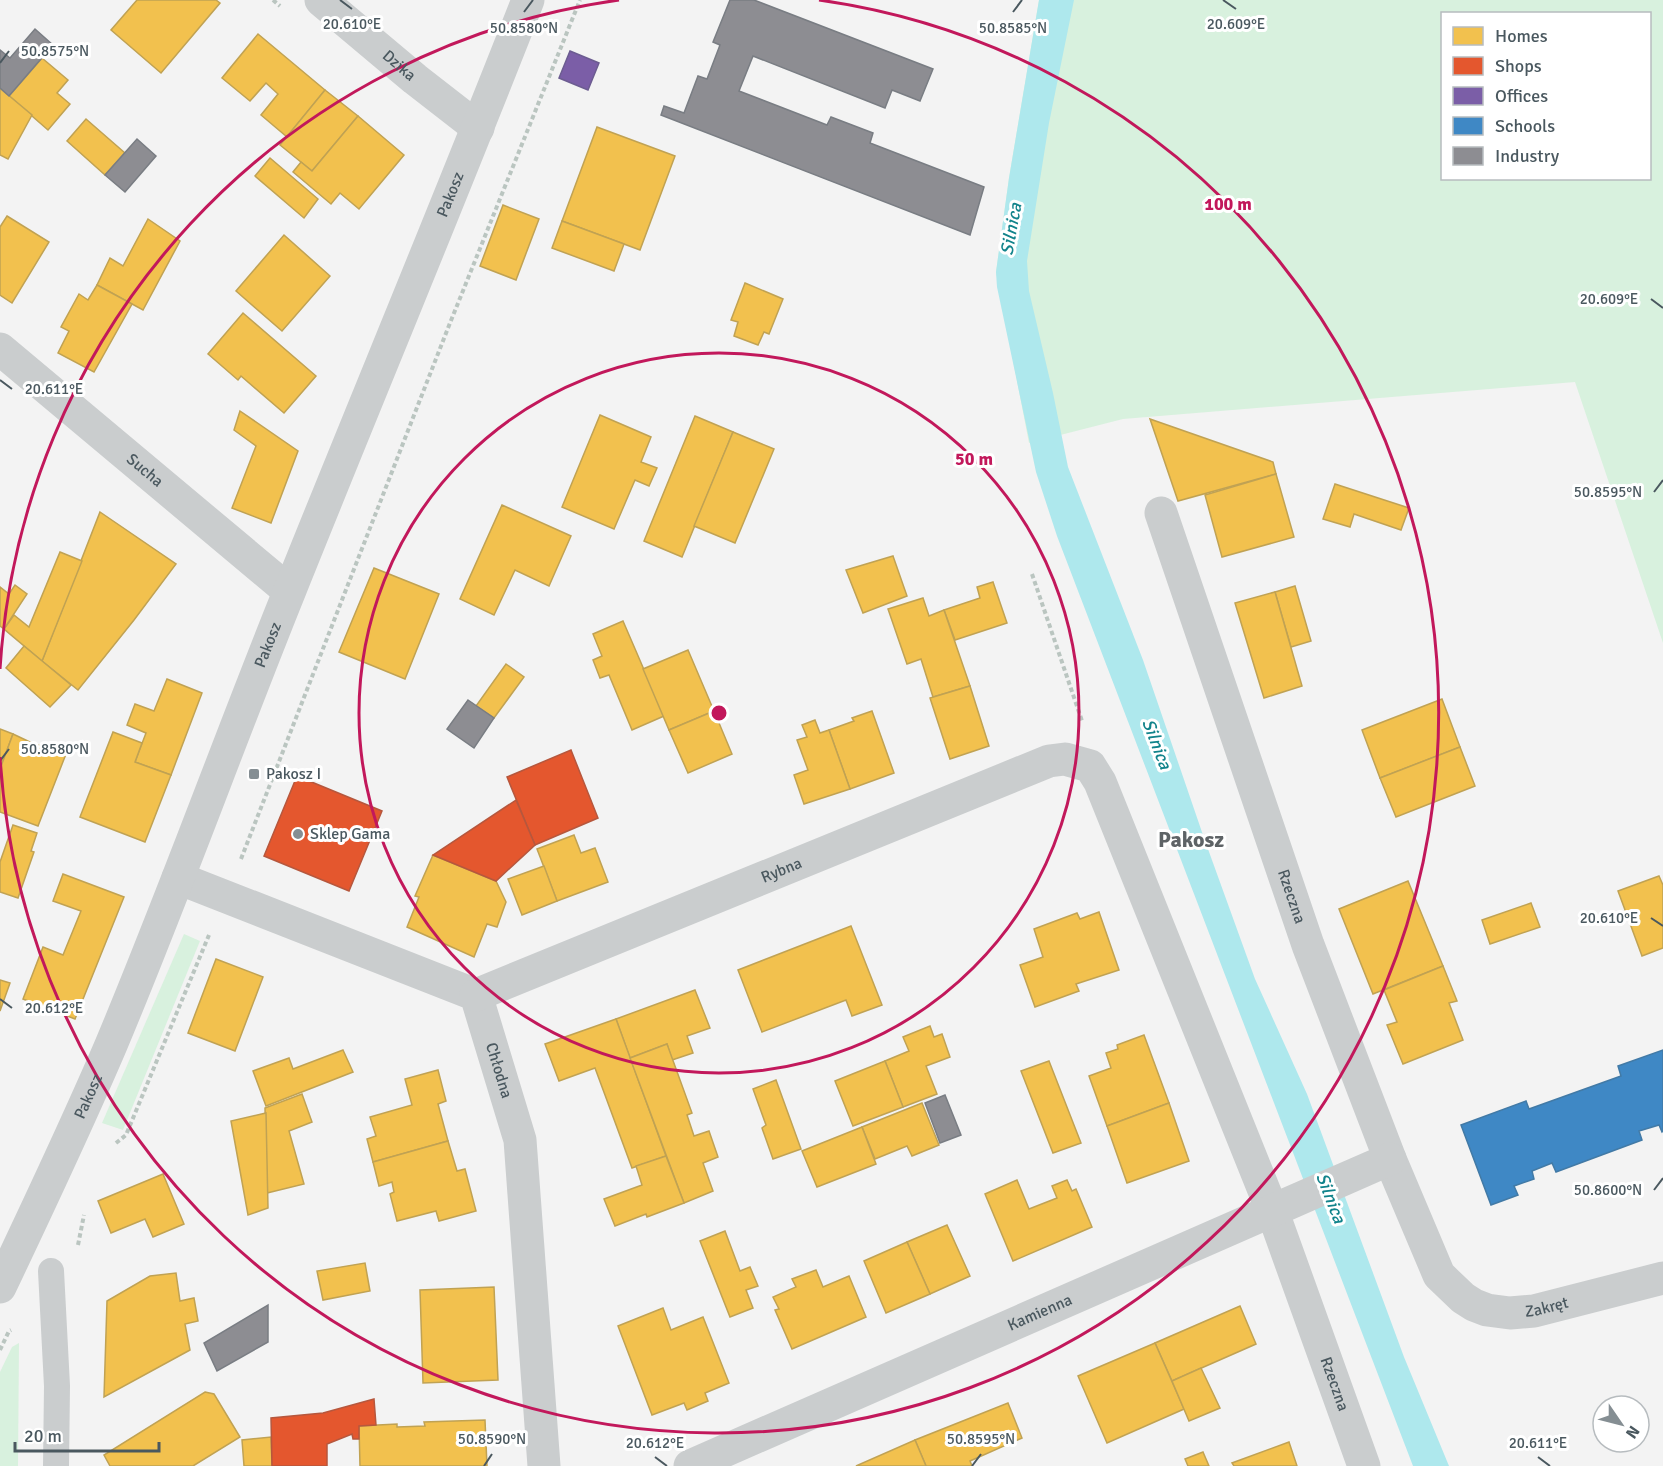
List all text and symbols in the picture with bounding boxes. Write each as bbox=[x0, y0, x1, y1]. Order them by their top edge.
legend bbox=[1441, 12, 1651, 180]
text: 20.610°E bbox=[323, 15, 381, 33]
text: 20.609°E bbox=[1207, 15, 1265, 33]
text: 50.8580°N bbox=[490, 19, 558, 37]
text: 50.8585°N bbox=[979, 19, 1047, 37]
text: Homes bbox=[1495, 25, 1548, 47]
text: 50.8575°N bbox=[21, 42, 89, 60]
street label: Dzika bbox=[378, 46, 420, 85]
text: Shops bbox=[1495, 55, 1542, 77]
text: Offices bbox=[1495, 85, 1548, 107]
text: Schools bbox=[1495, 115, 1555, 137]
text: Industry bbox=[1495, 145, 1560, 167]
street label: Pakosz bbox=[432, 169, 469, 220]
text: 100 m bbox=[1204, 193, 1252, 215]
water label: Silnica bbox=[996, 200, 1027, 257]
text: 20.609°E bbox=[1580, 290, 1638, 308]
text: 20.611°E bbox=[25, 380, 83, 398]
text: 50 m bbox=[955, 448, 993, 470]
street label: Sucha bbox=[122, 449, 167, 491]
text: 50.8595°N bbox=[1574, 483, 1642, 501]
street label: Pakosz bbox=[250, 619, 286, 671]
centre of rings bbox=[709, 703, 729, 723]
water label: Silnica bbox=[1137, 716, 1177, 773]
text: 50.8580°N bbox=[21, 740, 89, 758]
place label: Pakosz I bbox=[266, 764, 321, 784]
marker: Pakosz I bbox=[247, 767, 261, 781]
place label: Sklep Gama bbox=[310, 824, 390, 844]
district label: Pakosz bbox=[1158, 826, 1224, 853]
marker: Sklep Gama bbox=[291, 827, 305, 841]
street label: Rybna bbox=[758, 853, 805, 888]
street label: Rzeczna bbox=[1273, 867, 1310, 926]
text: 20.610°E bbox=[1580, 909, 1638, 927]
text: 20.612°E bbox=[25, 999, 83, 1017]
street label: Chłodna bbox=[481, 1040, 517, 1101]
street label: Pakosz bbox=[70, 1071, 107, 1122]
water label: Silnica bbox=[1311, 1170, 1351, 1227]
text: 50.8600°N bbox=[1574, 1181, 1642, 1199]
street label: Kamienna bbox=[1005, 1290, 1075, 1335]
street label: Zakręt bbox=[1524, 1293, 1571, 1322]
street label: Rzeczna bbox=[1316, 1354, 1353, 1414]
north arrow bbox=[1591, 1394, 1651, 1454]
scale bar bbox=[15, 1415, 159, 1453]
text: N bbox=[1621, 1422, 1644, 1442]
text: 20 m bbox=[24, 1425, 62, 1447]
text: 50.8590°N bbox=[458, 1430, 526, 1448]
text: 50.8595°N bbox=[947, 1430, 1015, 1448]
text: 20.612°E bbox=[626, 1434, 684, 1452]
text: 20.611°E bbox=[1509, 1434, 1567, 1452]

